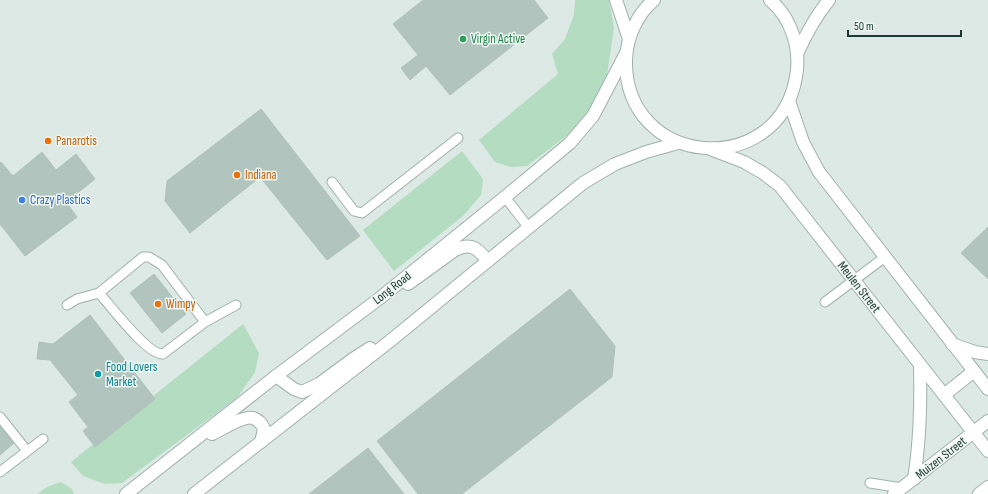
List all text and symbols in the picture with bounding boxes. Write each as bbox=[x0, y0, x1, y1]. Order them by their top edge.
scale bar bbox=[848, 12, 961, 38]
text: 50 m bbox=[854, 19, 874, 34]
place label: Virgin Active bbox=[471, 31, 525, 47]
marker: Virgin Active bbox=[458, 34, 468, 44]
place label: Panarotis bbox=[56, 133, 97, 149]
marker: Panarotis bbox=[43, 136, 53, 146]
place label: Indiana bbox=[245, 167, 277, 183]
marker: Indiana bbox=[232, 170, 242, 180]
place label: Crazy Plastics bbox=[30, 192, 91, 208]
marker: Crazy Plastics bbox=[17, 195, 27, 205]
street label: Meulen Street bbox=[834, 258, 884, 316]
street label: Long Road bbox=[370, 268, 414, 308]
place label: Wimpy bbox=[166, 296, 196, 312]
marker: Wimpy bbox=[153, 299, 163, 309]
place label: Food Lovers Market bbox=[106, 359, 158, 390]
marker: Food Lovers Market bbox=[93, 369, 103, 379]
street label: Muizen Street bbox=[912, 433, 970, 483]

